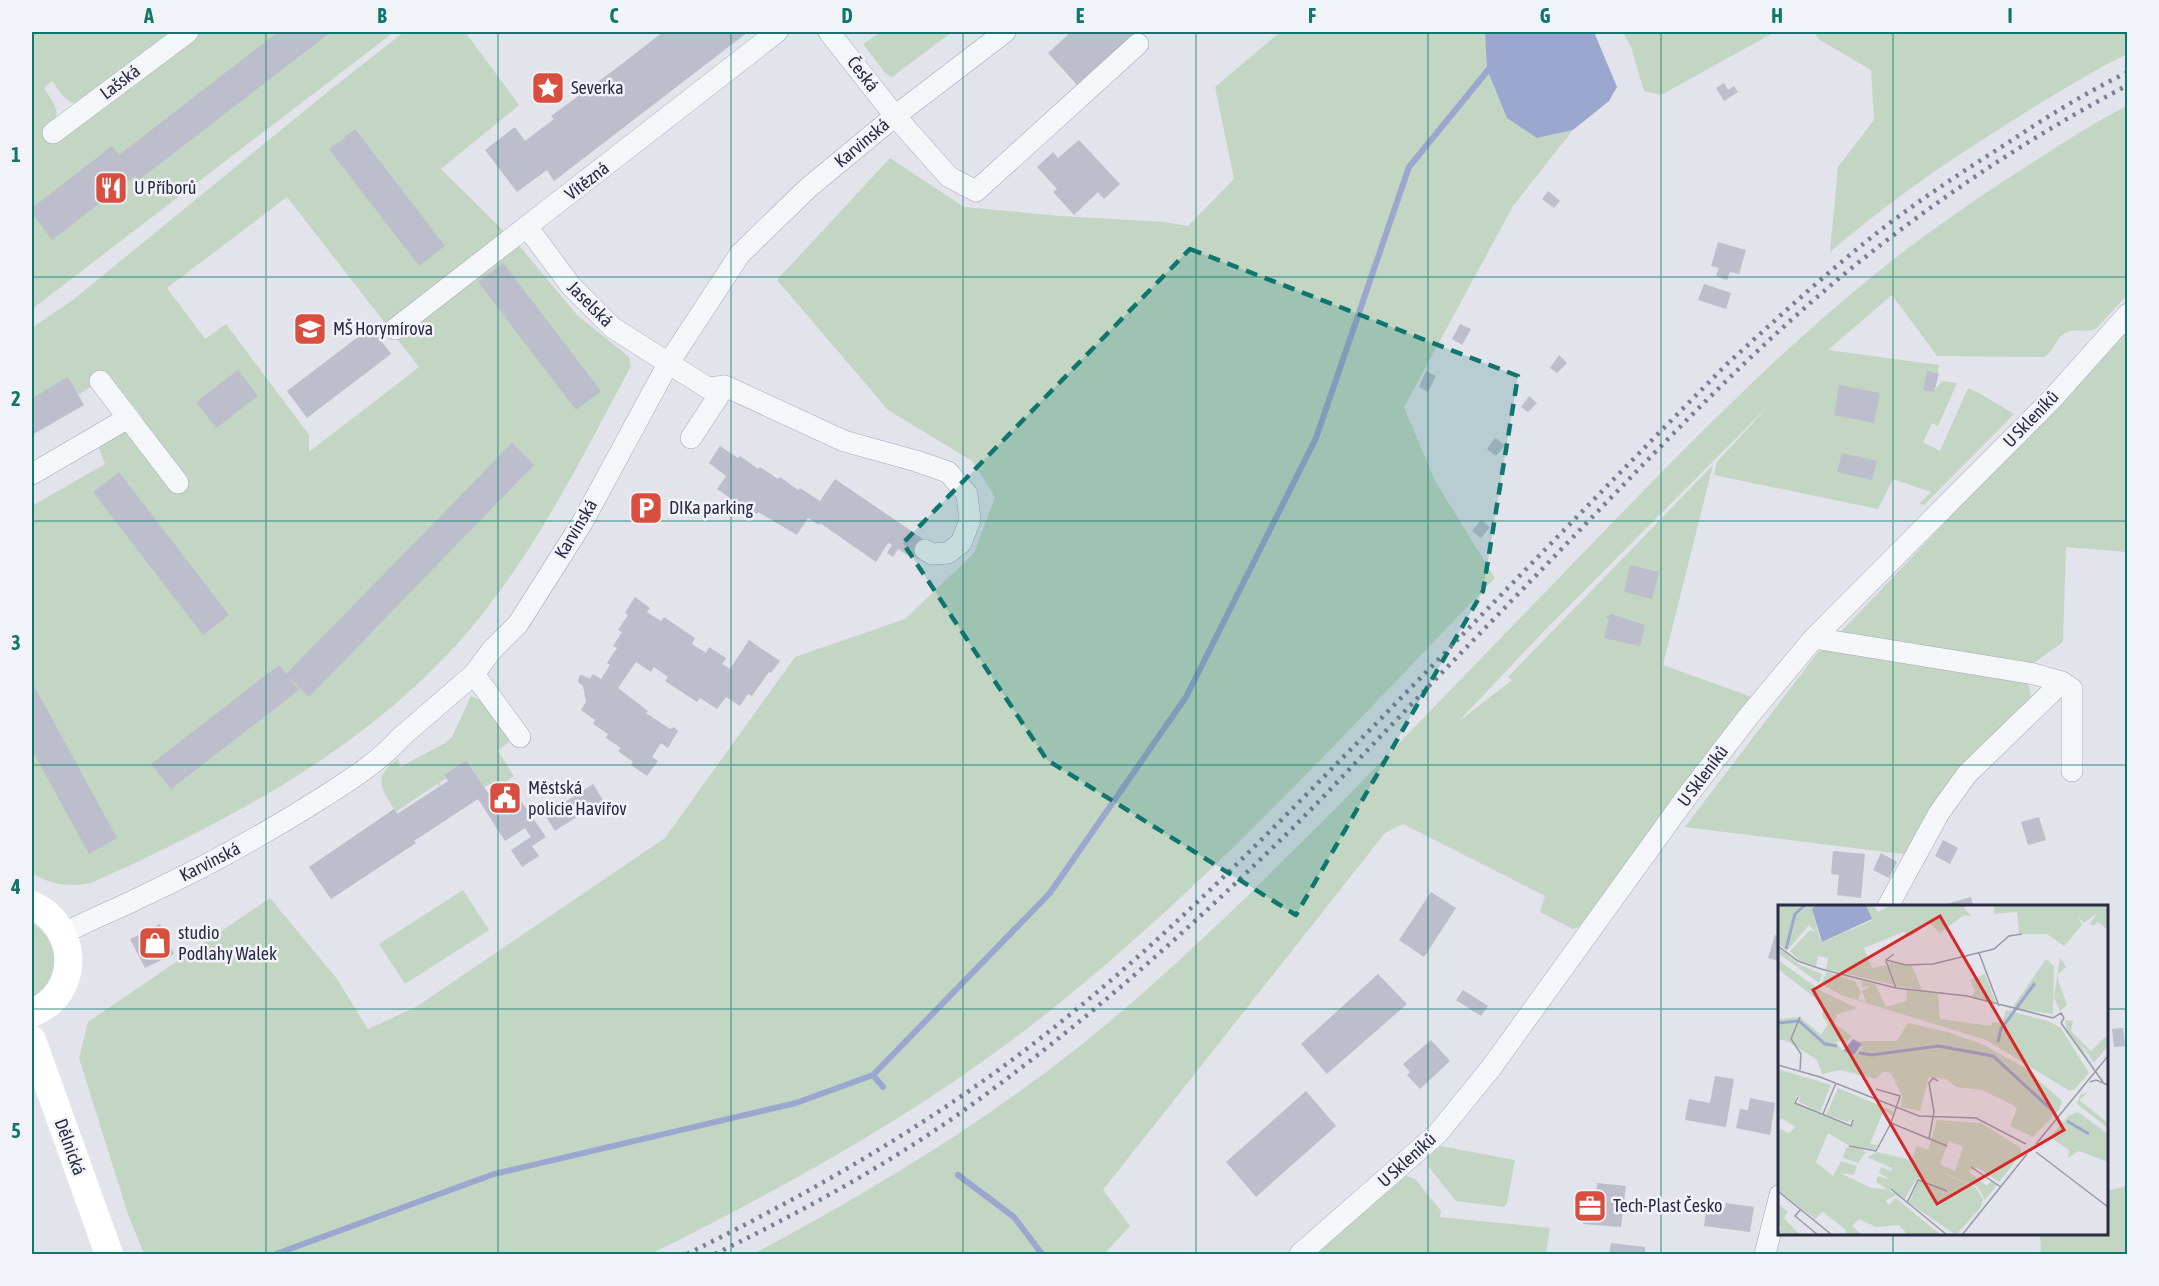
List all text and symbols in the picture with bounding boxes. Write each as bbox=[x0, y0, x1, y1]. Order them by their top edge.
text: A bbox=[143, 4, 154, 27]
text: B bbox=[377, 4, 387, 27]
text: C bbox=[610, 4, 619, 27]
text: D bbox=[841, 4, 853, 27]
text: E bbox=[1076, 4, 1085, 27]
text: F bbox=[1308, 4, 1316, 27]
text: G bbox=[1540, 4, 1551, 27]
text: H bbox=[1771, 4, 1783, 27]
text: I bbox=[2007, 4, 2013, 27]
street label: Česká bbox=[843, 52, 884, 95]
street label: Lašská bbox=[96, 60, 144, 103]
place icon: Severka bbox=[530, 70, 566, 106]
place label: Severka bbox=[571, 77, 624, 98]
street label: Karvinská bbox=[830, 114, 893, 172]
text: 1 bbox=[11, 143, 21, 166]
street label: Vítězná bbox=[561, 157, 613, 204]
restaurant icon: U Příborů bbox=[93, 170, 129, 206]
place label: U Příborů bbox=[134, 177, 196, 198]
street label: Jaselská bbox=[563, 276, 618, 331]
school or university icon: MŠ Horymírova bbox=[292, 311, 328, 347]
place label: MŠ Horymírova bbox=[333, 318, 433, 339]
street label: U Skleníků bbox=[1998, 386, 2063, 451]
text: 2 bbox=[11, 387, 21, 410]
parking icon: DIKa parking bbox=[628, 490, 664, 526]
street label: Karvinská bbox=[550, 495, 601, 562]
place label: DIKa parking bbox=[669, 497, 753, 518]
text: 3 bbox=[11, 631, 21, 654]
street label: U Skleníků bbox=[1673, 741, 1732, 810]
place label: Městská policie Havířov bbox=[528, 777, 627, 819]
public building icon: Městská policie Havířov bbox=[487, 780, 523, 816]
street label: Karvinská bbox=[176, 837, 244, 886]
text: 4 bbox=[10, 875, 21, 898]
inset map bbox=[1778, 905, 2108, 1235]
place label: studio Podlahy Walek bbox=[178, 922, 277, 964]
shop icon: studio Podlahy Walek bbox=[137, 925, 173, 961]
street label: Dělnická bbox=[51, 1116, 90, 1178]
text: 5 bbox=[11, 1119, 21, 1142]
street label: U Skleníků bbox=[1373, 1128, 1440, 1191]
office icon: Tech-Plast Česko bbox=[1572, 1188, 1608, 1224]
place label: Tech-Plast Česko bbox=[1613, 1195, 1722, 1216]

